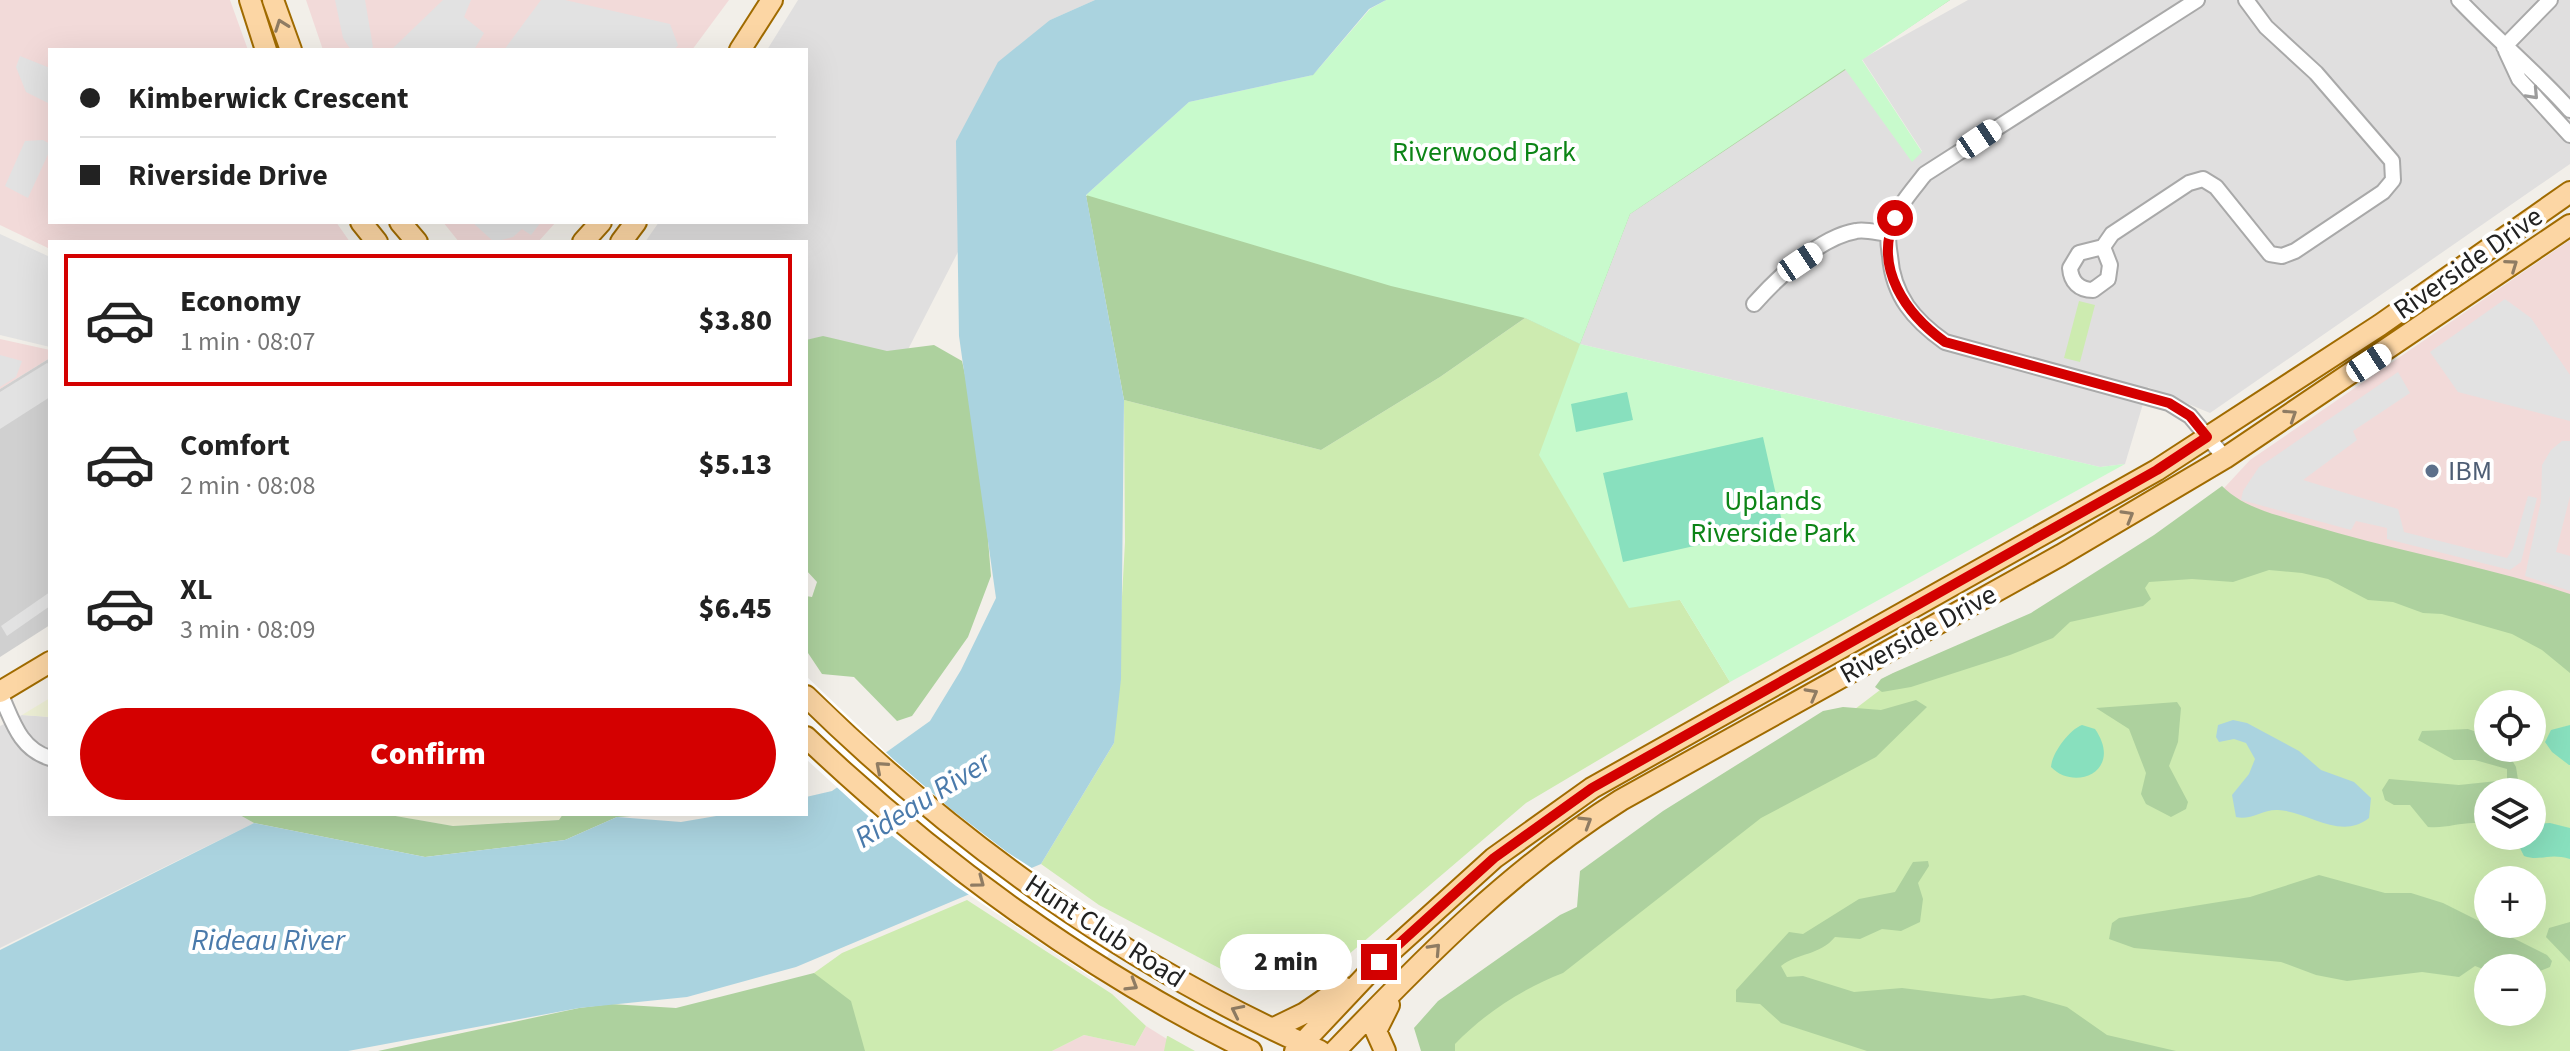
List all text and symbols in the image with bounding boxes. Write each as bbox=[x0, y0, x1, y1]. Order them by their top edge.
one-way arrow bbox=[274, 19, 291, 33]
text: Kimberwick Crescent bbox=[128, 77, 409, 120]
one-way arrow bbox=[2523, 85, 2538, 99]
car bbox=[1952, 116, 2006, 162]
park label: Riverwood Park bbox=[1392, 132, 1576, 172]
text: Riverside Drive bbox=[128, 154, 328, 197]
street label: Riverside Drive bbox=[2385, 197, 2551, 329]
route start bbox=[1877, 200, 1913, 236]
car bbox=[1773, 239, 1827, 285]
one-way arrow bbox=[2504, 260, 2518, 275]
text: Economy bbox=[180, 280, 301, 323]
icon: car bbox=[84, 284, 156, 356]
text: $3.80 bbox=[699, 299, 772, 342]
text: 1 min · 08:07 bbox=[180, 323, 315, 360]
car bbox=[2342, 340, 2396, 386]
one-way arrow bbox=[2282, 410, 2296, 425]
text: Comfort bbox=[180, 424, 290, 467]
icon: car bbox=[84, 428, 156, 500]
text: $5.13 bbox=[699, 443, 772, 486]
place label: IBM bbox=[2448, 451, 2492, 491]
marker: IBM bbox=[2423, 462, 2441, 480]
text: 2 min · 08:08 bbox=[180, 467, 315, 504]
park label: Uplands Riverside Park bbox=[1690, 481, 1856, 553]
one-way arrow bbox=[2119, 510, 2134, 525]
text: XL bbox=[180, 568, 213, 611]
icon: car bbox=[84, 572, 156, 644]
street label: Riverside Drive bbox=[1832, 574, 2004, 694]
text: $6.45 bbox=[699, 587, 772, 630]
text: 3 min · 08:09 bbox=[180, 611, 315, 648]
one-way arrow bbox=[1803, 688, 1818, 704]
map controls bbox=[2474, 690, 2546, 1026]
button: locate bbox=[2474, 690, 2546, 762]
button: Confirm bbox=[80, 708, 776, 800]
water label: Rideau River bbox=[846, 740, 1001, 859]
one-way arrow bbox=[876, 763, 891, 777]
button: layers bbox=[2474, 778, 2546, 850]
one-way arrow bbox=[1577, 817, 1592, 832]
street label: Hunt Club Road bbox=[1017, 864, 1193, 998]
button: + bbox=[2474, 866, 2546, 938]
one-way arrow bbox=[970, 872, 985, 886]
water label: Rideau River bbox=[191, 919, 347, 962]
callout: 2 min bbox=[1219, 934, 1351, 990]
text: 2 min bbox=[1254, 943, 1318, 980]
route end bbox=[1361, 944, 1397, 980]
one-way arrow bbox=[1426, 944, 1440, 959]
button: − bbox=[2474, 954, 2546, 1026]
one-way arrow bbox=[1123, 975, 1138, 990]
one-way arrow bbox=[1230, 1005, 1245, 1021]

